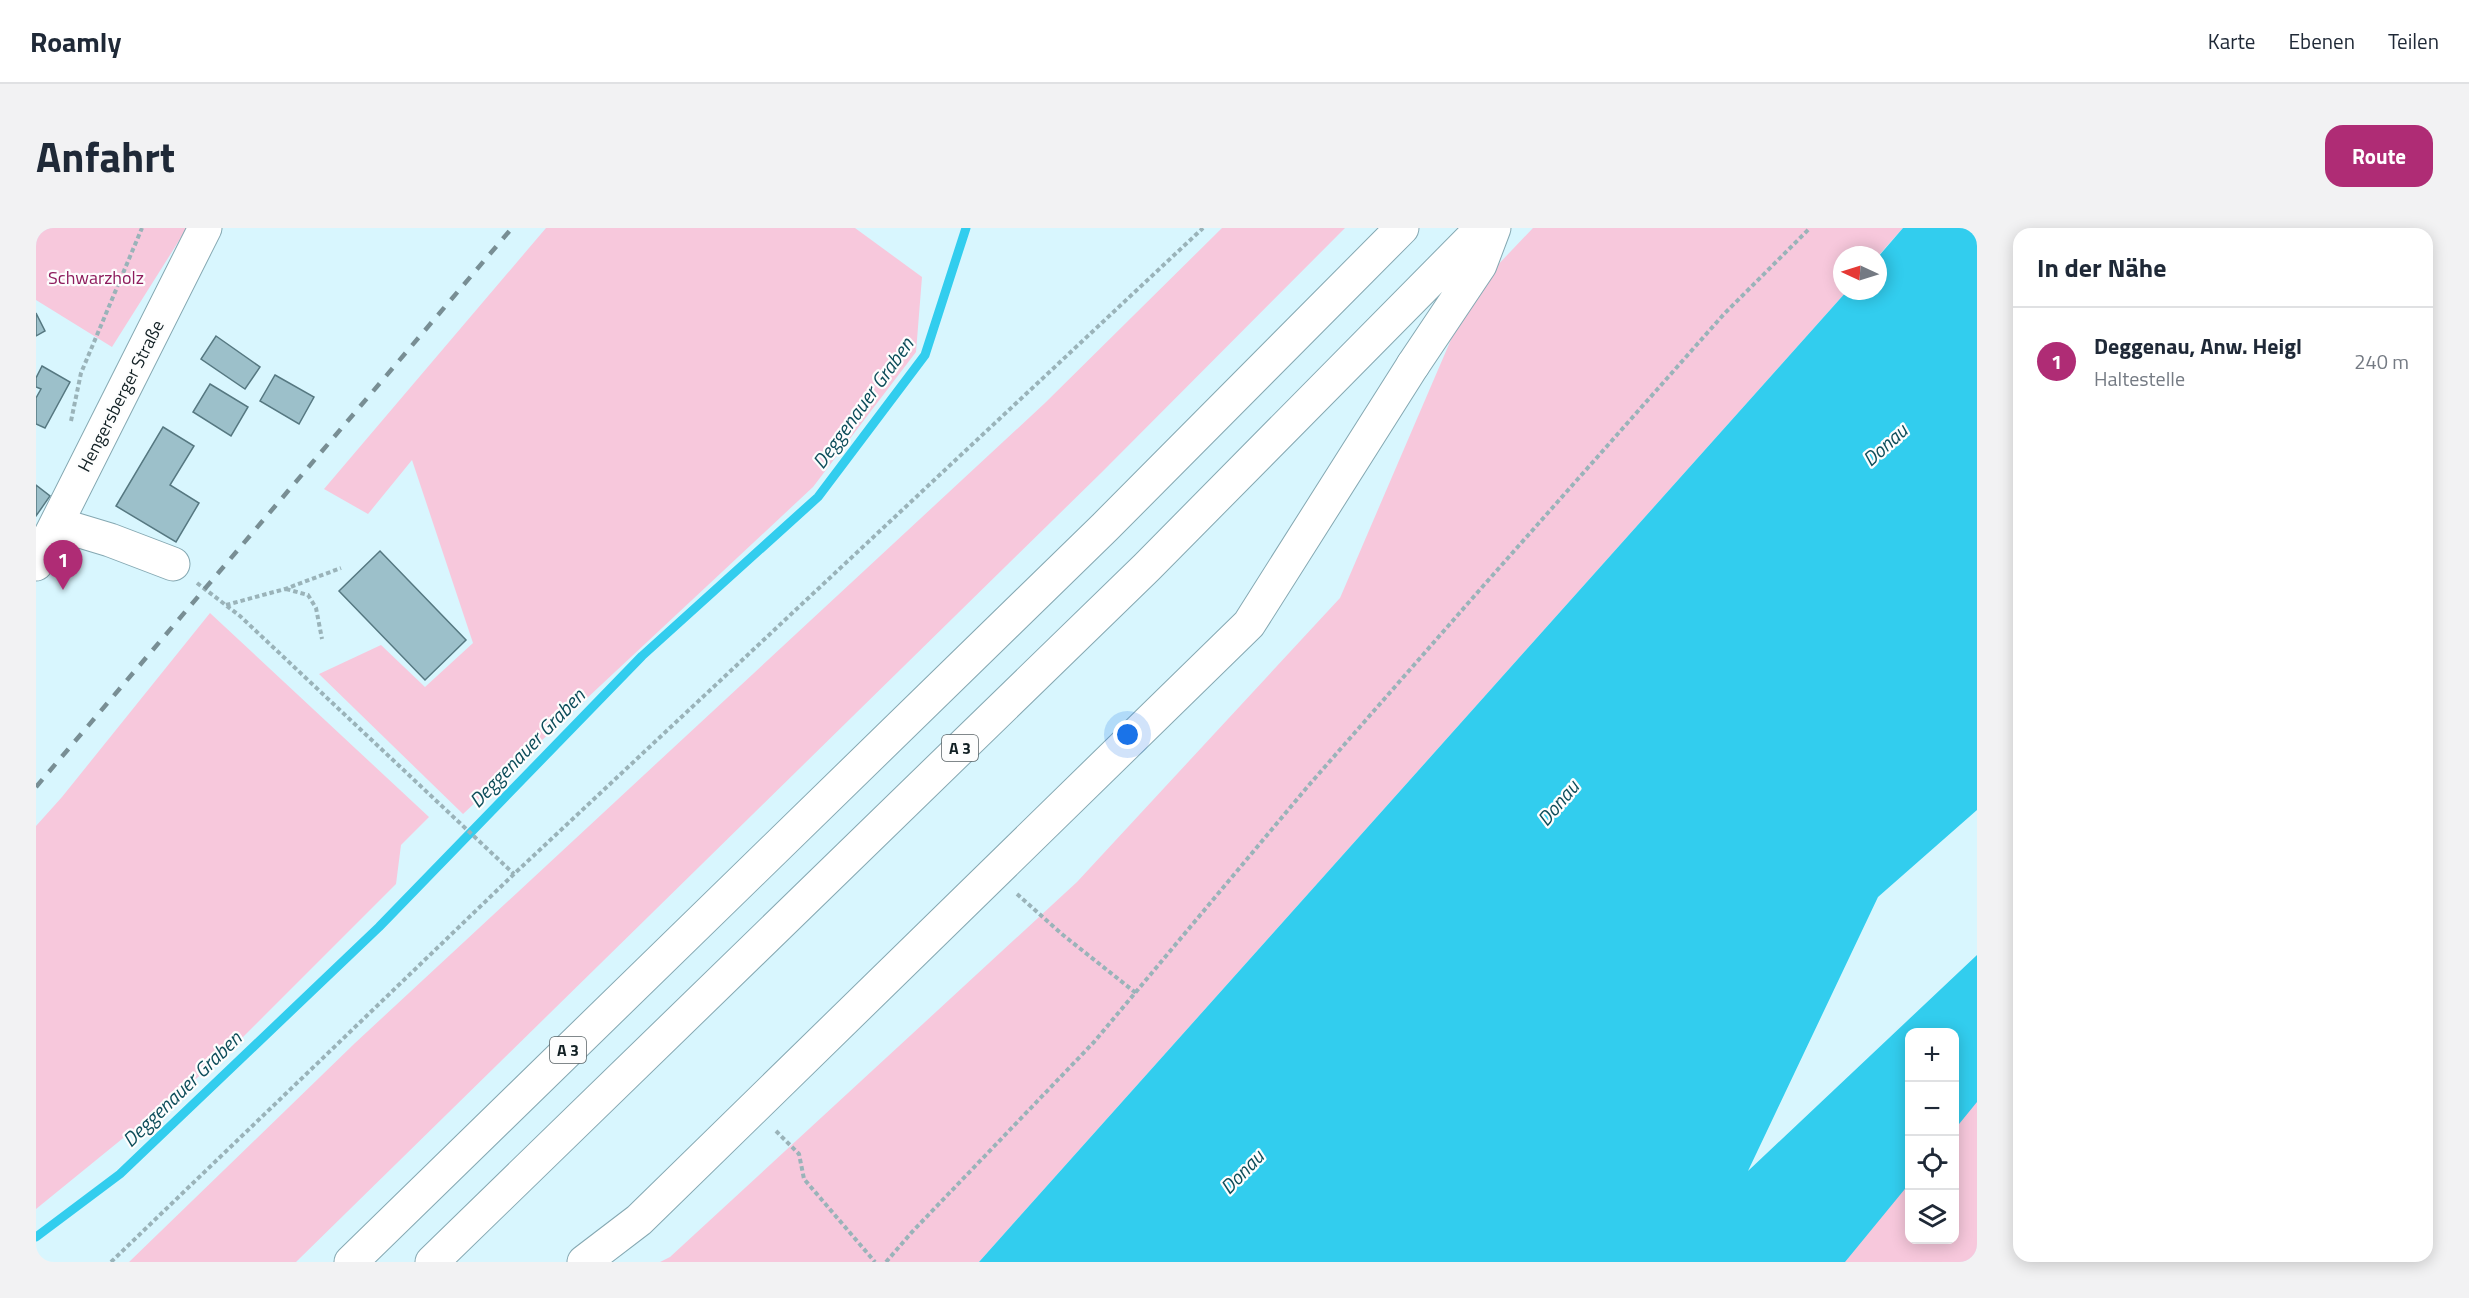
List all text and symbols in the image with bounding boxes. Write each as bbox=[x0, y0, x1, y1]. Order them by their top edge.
text: Roamly bbox=[30, 20, 121, 63]
text: Karte bbox=[2208, 25, 2255, 57]
text: Ebenen bbox=[2288, 25, 2355, 57]
text: Teilen bbox=[2388, 25, 2439, 57]
text: Anfahrt bbox=[36, 124, 175, 188]
button: Route bbox=[2325, 125, 2433, 187]
north arrow bbox=[1833, 246, 1887, 300]
text: In der Nähe bbox=[2037, 248, 2166, 287]
park label: Schwarzholz bbox=[48, 264, 144, 291]
street label: Hengersberger Straße bbox=[70, 315, 171, 477]
text: Deggenau, Anw. Heigl bbox=[2094, 329, 2302, 363]
water label: Deggenauer Graben bbox=[804, 330, 922, 475]
text: 1 bbox=[2051, 346, 2062, 377]
text: 240 m bbox=[2354, 346, 2409, 377]
text: Haltestelle bbox=[2094, 363, 2185, 394]
water label: Donau bbox=[1855, 415, 1915, 474]
pin: 1 bbox=[44, 540, 82, 590]
water label: Deggenauer Graben bbox=[461, 680, 593, 814]
your location bbox=[1113, 720, 1142, 749]
road number: A 3 bbox=[942, 735, 978, 761]
water label: Donau bbox=[1529, 772, 1587, 833]
water label: Deggenauer Graben bbox=[115, 1023, 249, 1154]
map controls bbox=[1905, 1028, 1959, 1244]
button: + bbox=[1905, 1028, 1959, 1082]
road number: A 3 bbox=[550, 1037, 586, 1063]
button: − bbox=[1905, 1082, 1959, 1136]
button: locate bbox=[1905, 1136, 1959, 1190]
water label: Donau bbox=[1212, 1141, 1272, 1201]
button: layers bbox=[1905, 1190, 1959, 1244]

